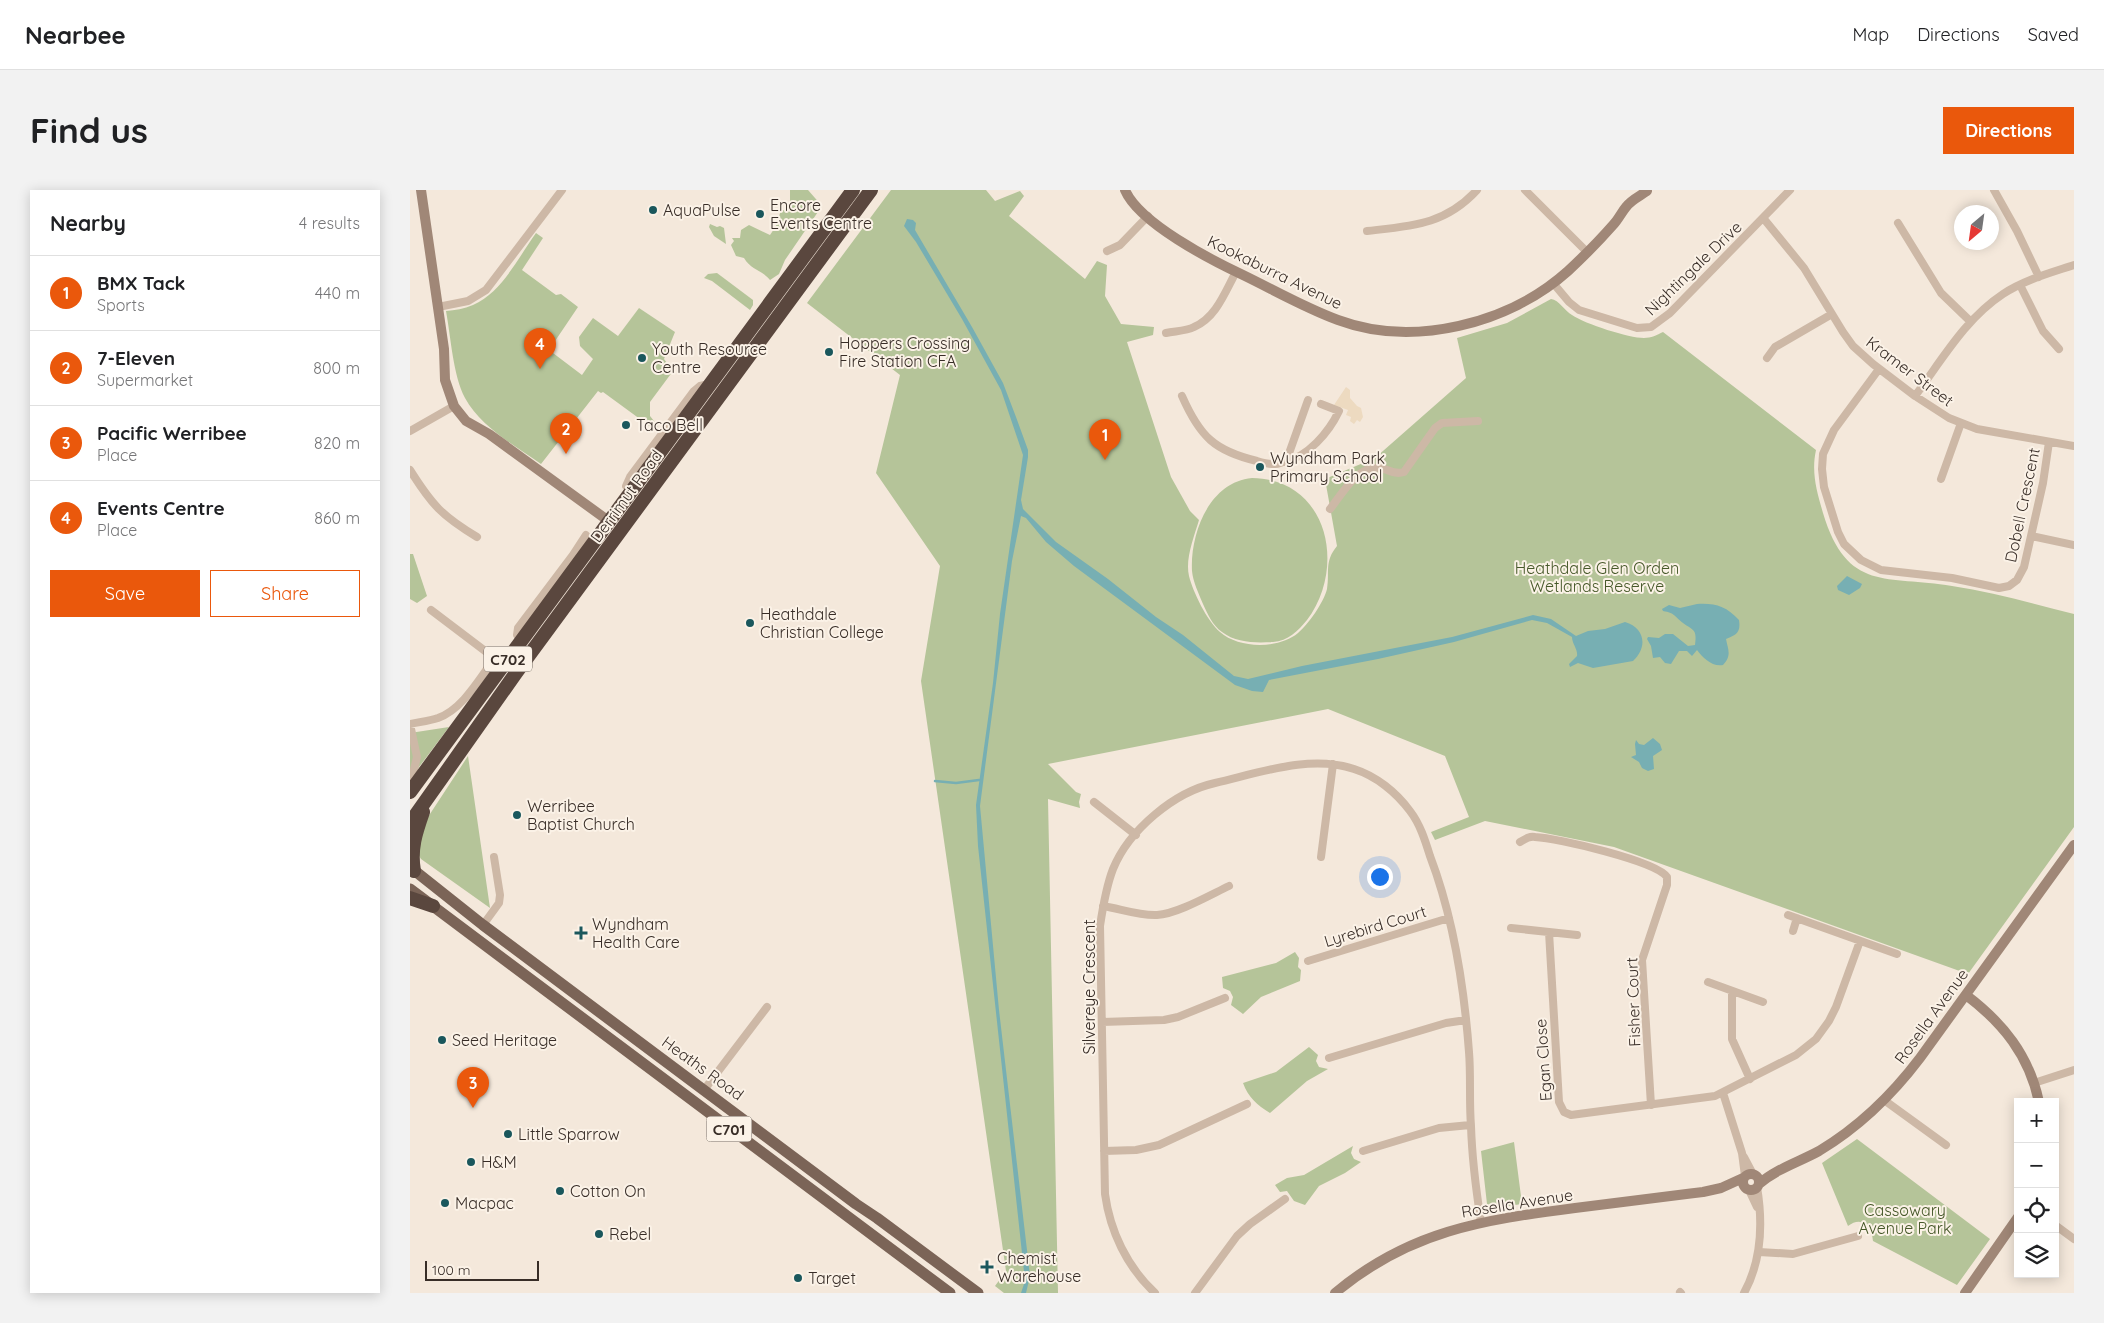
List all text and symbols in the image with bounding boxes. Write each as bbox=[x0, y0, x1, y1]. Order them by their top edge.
text: Nearbee bbox=[25, 20, 126, 50]
text: Map bbox=[1852, 23, 1889, 46]
text: Directions bbox=[1917, 23, 2000, 46]
text: Saved bbox=[2028, 23, 2079, 46]
button: Directions bbox=[1943, 107, 2074, 154]
text: Find us bbox=[30, 108, 148, 152]
place label: Encore Events Centre bbox=[770, 195, 872, 233]
place label: AquaPulse bbox=[663, 200, 741, 220]
marker: AquaPulse bbox=[647, 204, 659, 216]
north arrow bbox=[1954, 205, 1999, 250]
marker: Encore Events Centre bbox=[754, 208, 766, 220]
text: Nearby bbox=[50, 210, 126, 236]
text: 4 results bbox=[299, 213, 360, 233]
street label: Nightingale Drive bbox=[1640, 217, 1746, 319]
street label: Kookaburra Avenue bbox=[1204, 231, 1346, 313]
text: BMX Tack bbox=[97, 271, 185, 295]
text: 1 bbox=[63, 283, 69, 303]
text: 440 m bbox=[315, 283, 360, 303]
text: Sports bbox=[97, 295, 145, 315]
pin: 4 bbox=[524, 328, 556, 369]
street label: Kramer Street bbox=[1862, 332, 1958, 410]
place label: Hoppers Crossing Fire Station CFA bbox=[839, 333, 970, 371]
place label: Youth Resource Centre bbox=[652, 339, 767, 377]
text: 7-Eleven bbox=[97, 346, 175, 370]
marker: Hoppers Crossing Fire Station CFA bbox=[823, 346, 835, 358]
marker: Youth Resource Centre bbox=[636, 352, 648, 364]
text: 2 bbox=[61, 358, 71, 378]
text: 800 m bbox=[313, 358, 360, 378]
text: Supermarket bbox=[97, 370, 193, 390]
pin: 2 bbox=[550, 413, 582, 454]
place label: Taco Bell bbox=[636, 415, 703, 435]
marker: Taco Bell bbox=[620, 419, 632, 431]
pin: 1 bbox=[1089, 419, 1121, 460]
text: Pacific Werribee bbox=[97, 421, 247, 445]
text: 3 bbox=[62, 433, 70, 453]
text: 820 m bbox=[314, 433, 360, 453]
text: Place bbox=[97, 445, 137, 465]
street label: Derrimut Road bbox=[586, 446, 666, 546]
street label: Dobell Crescent bbox=[2000, 446, 2044, 564]
place label: Wyndham Park Primary School bbox=[1270, 448, 1385, 486]
marker: Wyndham Park Primary School bbox=[1254, 461, 1266, 473]
text: Events Centre bbox=[97, 496, 225, 520]
text: 4 bbox=[61, 508, 71, 528]
text: 860 m bbox=[314, 508, 360, 528]
text: Place bbox=[97, 520, 137, 540]
park label: Heathdale Glen Orden Wetlands Reserve bbox=[1515, 558, 1679, 596]
button: Save bbox=[50, 570, 200, 617]
button: Share bbox=[210, 570, 360, 617]
place label: Heathdale Christian College bbox=[760, 604, 884, 642]
marker: Heathdale Christian College bbox=[744, 617, 756, 629]
road number: C702 bbox=[484, 646, 532, 672]
place label: Werribee Baptist Church bbox=[527, 796, 635, 834]
marker: Werribee Baptist Church bbox=[511, 809, 523, 821]
your location bbox=[1367, 864, 1393, 890]
street label: Lyrebird Court bbox=[1321, 901, 1429, 951]
place label: Wyndham Health Care bbox=[592, 914, 680, 952]
street label: Silvereye Crescent bbox=[1079, 919, 1099, 1055]
marker: Wyndham Health Care bbox=[574, 926, 588, 940]
street label: Fisher Court bbox=[1621, 957, 1645, 1047]
street label: Rosella Avenue bbox=[1890, 964, 1972, 1068]
street label: Egan Close bbox=[1530, 1018, 1556, 1102]
place label: Seed Heritage bbox=[452, 1030, 557, 1050]
street label: Heaths Road bbox=[658, 1032, 748, 1104]
marker: Seed Heritage bbox=[436, 1034, 448, 1046]
pin: 3 bbox=[457, 1067, 489, 1108]
map controls bbox=[2014, 1098, 2059, 1278]
button: + bbox=[2014, 1098, 2059, 1143]
road number: C701 bbox=[706, 1116, 752, 1142]
place label: Little Sparrow bbox=[518, 1124, 620, 1144]
marker: Little Sparrow bbox=[502, 1128, 514, 1140]
button: − bbox=[2014, 1143, 2059, 1188]
place label: H&M bbox=[481, 1152, 517, 1172]
marker: H&M bbox=[465, 1156, 477, 1168]
place label: Cotton On bbox=[570, 1181, 646, 1201]
street label: Rosella Avenue bbox=[1460, 1184, 1574, 1222]
marker: Cotton On bbox=[554, 1185, 566, 1197]
button: locate bbox=[2014, 1188, 2059, 1233]
place label: Macpac bbox=[455, 1193, 514, 1213]
marker: Macpac bbox=[439, 1197, 451, 1209]
park label: Cassowary Avenue Park bbox=[1859, 1200, 1951, 1238]
place label: Rebel bbox=[609, 1224, 651, 1244]
marker: Rebel bbox=[593, 1228, 605, 1240]
button: layers bbox=[2014, 1233, 2059, 1278]
place label: Chemist Warehouse bbox=[997, 1248, 1081, 1286]
scale bar bbox=[425, 1258, 539, 1281]
text: 100 m bbox=[432, 1261, 470, 1279]
marker: Chemist Warehouse bbox=[981, 1261, 993, 1273]
place label: Target bbox=[808, 1268, 856, 1288]
marker: Target bbox=[792, 1272, 804, 1284]

